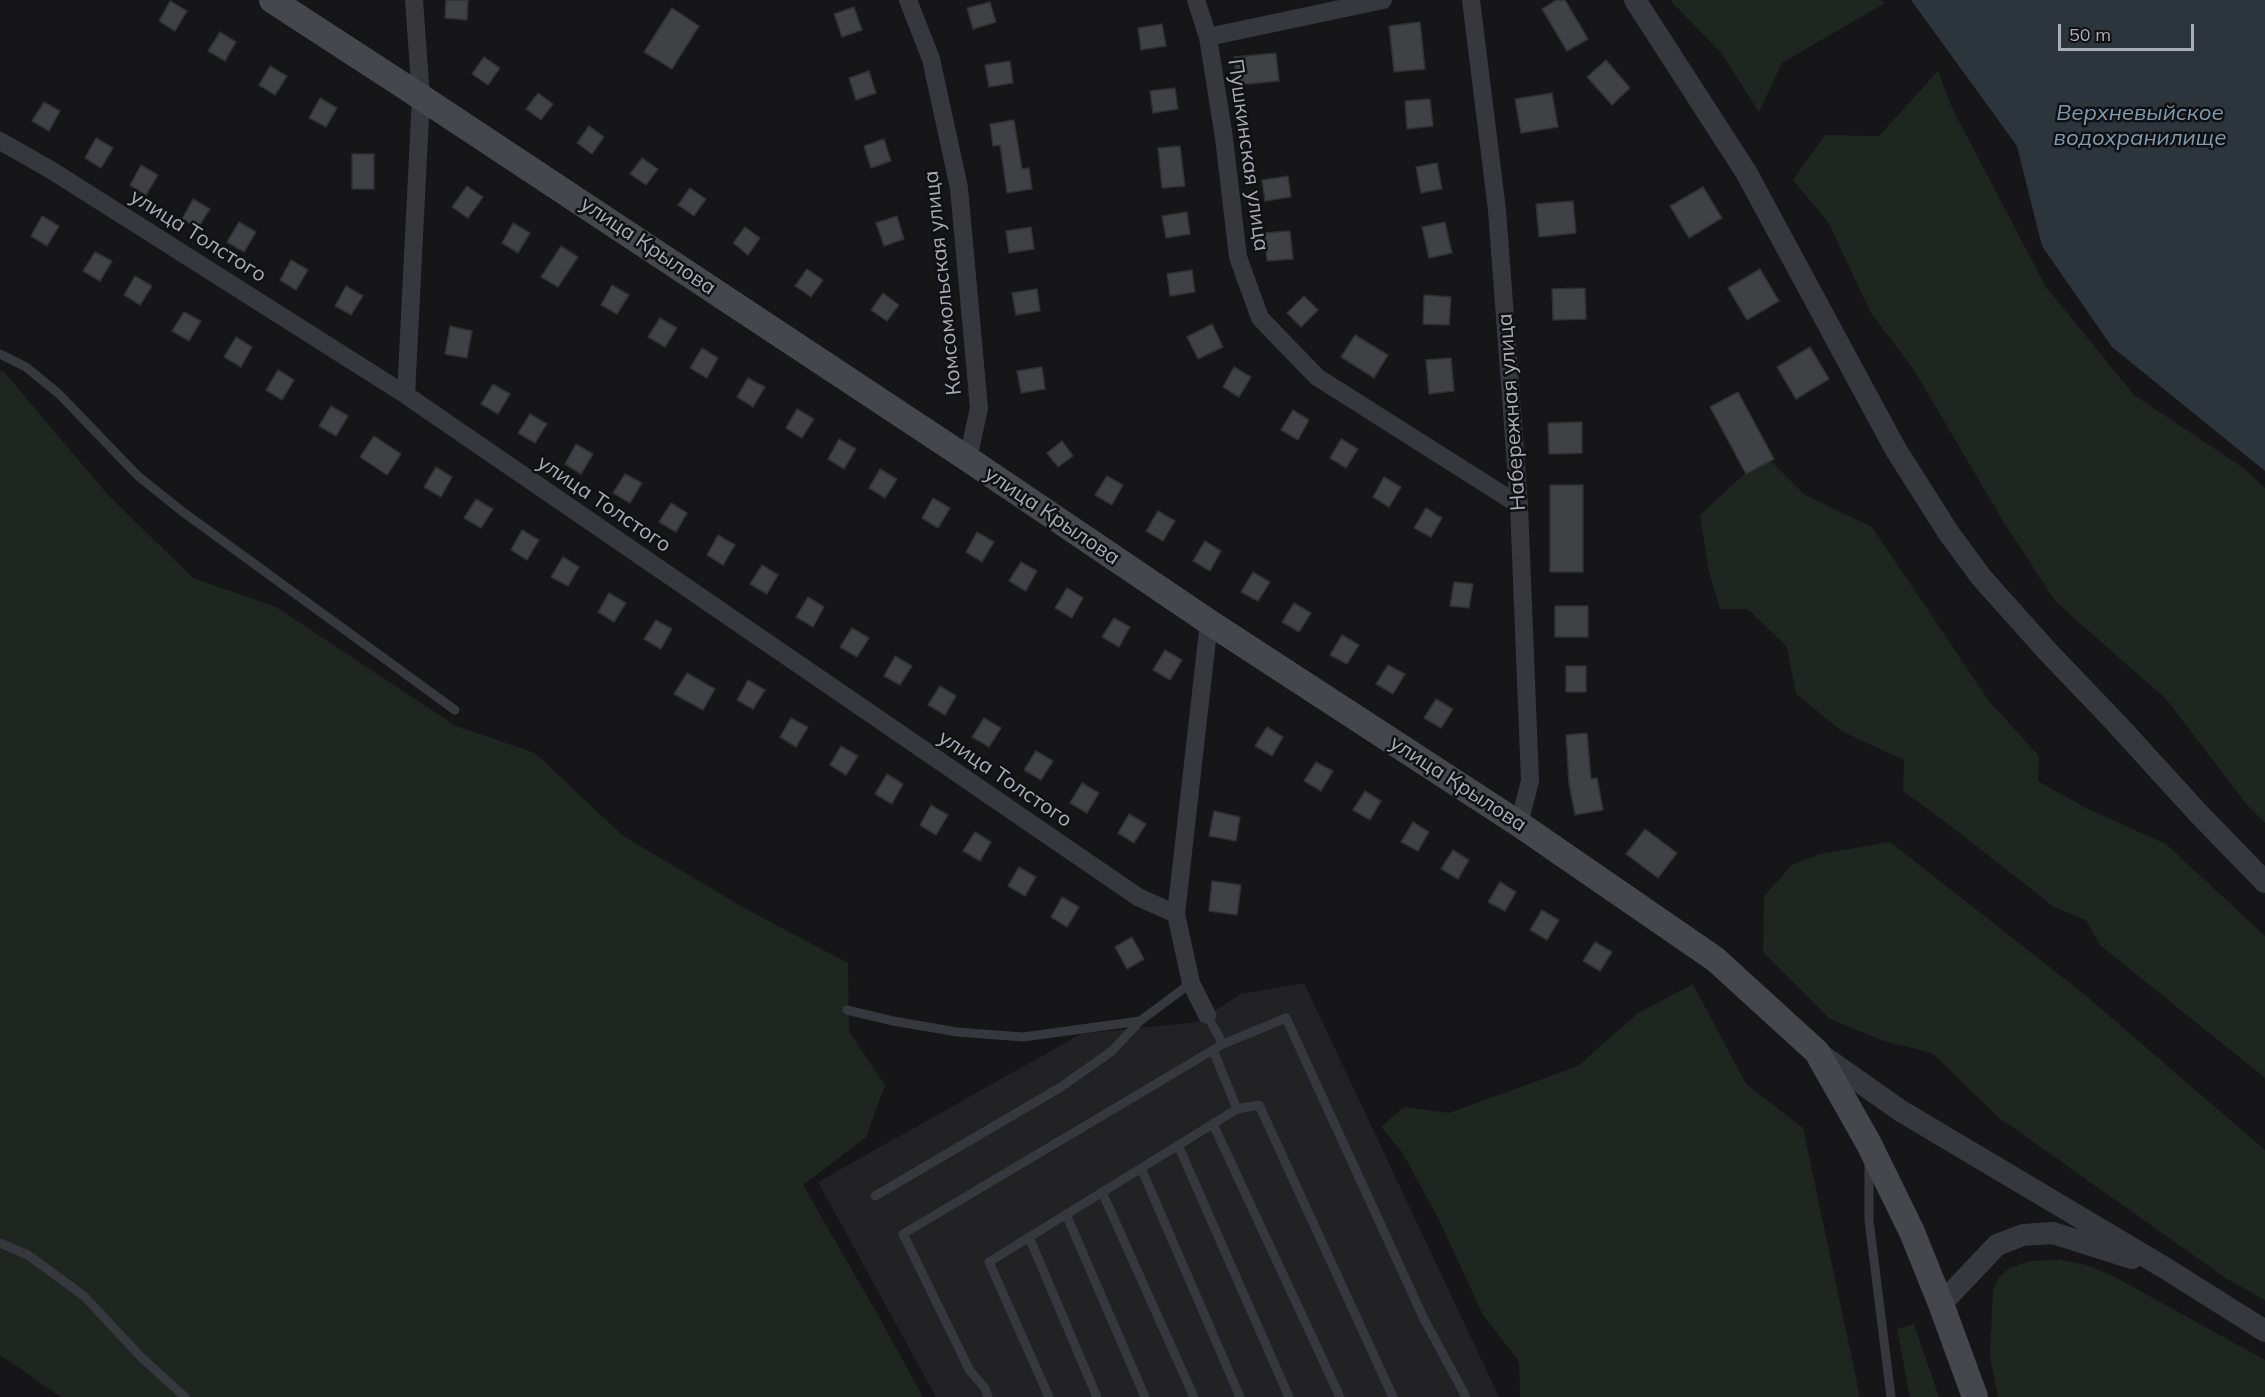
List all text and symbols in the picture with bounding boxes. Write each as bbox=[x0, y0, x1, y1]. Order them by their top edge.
scale bar bbox=[2061, 12, 2198, 50]
text: 50 m bbox=[2069, 23, 2111, 46]
street label: Пушкинская улица bbox=[1222, 57, 1274, 253]
water label: Верхневыйское водохранилище bbox=[2054, 100, 2226, 152]
street label: Комсомольская улица bbox=[919, 169, 967, 397]
street label: улица Толстого bbox=[125, 184, 271, 288]
street label: улица Крылова bbox=[575, 191, 721, 301]
street label: Набережная улица bbox=[1493, 312, 1531, 512]
street label: улица Толстого bbox=[532, 450, 676, 558]
street label: улица Крылова bbox=[979, 461, 1125, 571]
street label: улица Толстого bbox=[933, 725, 1077, 833]
street label: улица Крылова bbox=[1385, 730, 1531, 838]

